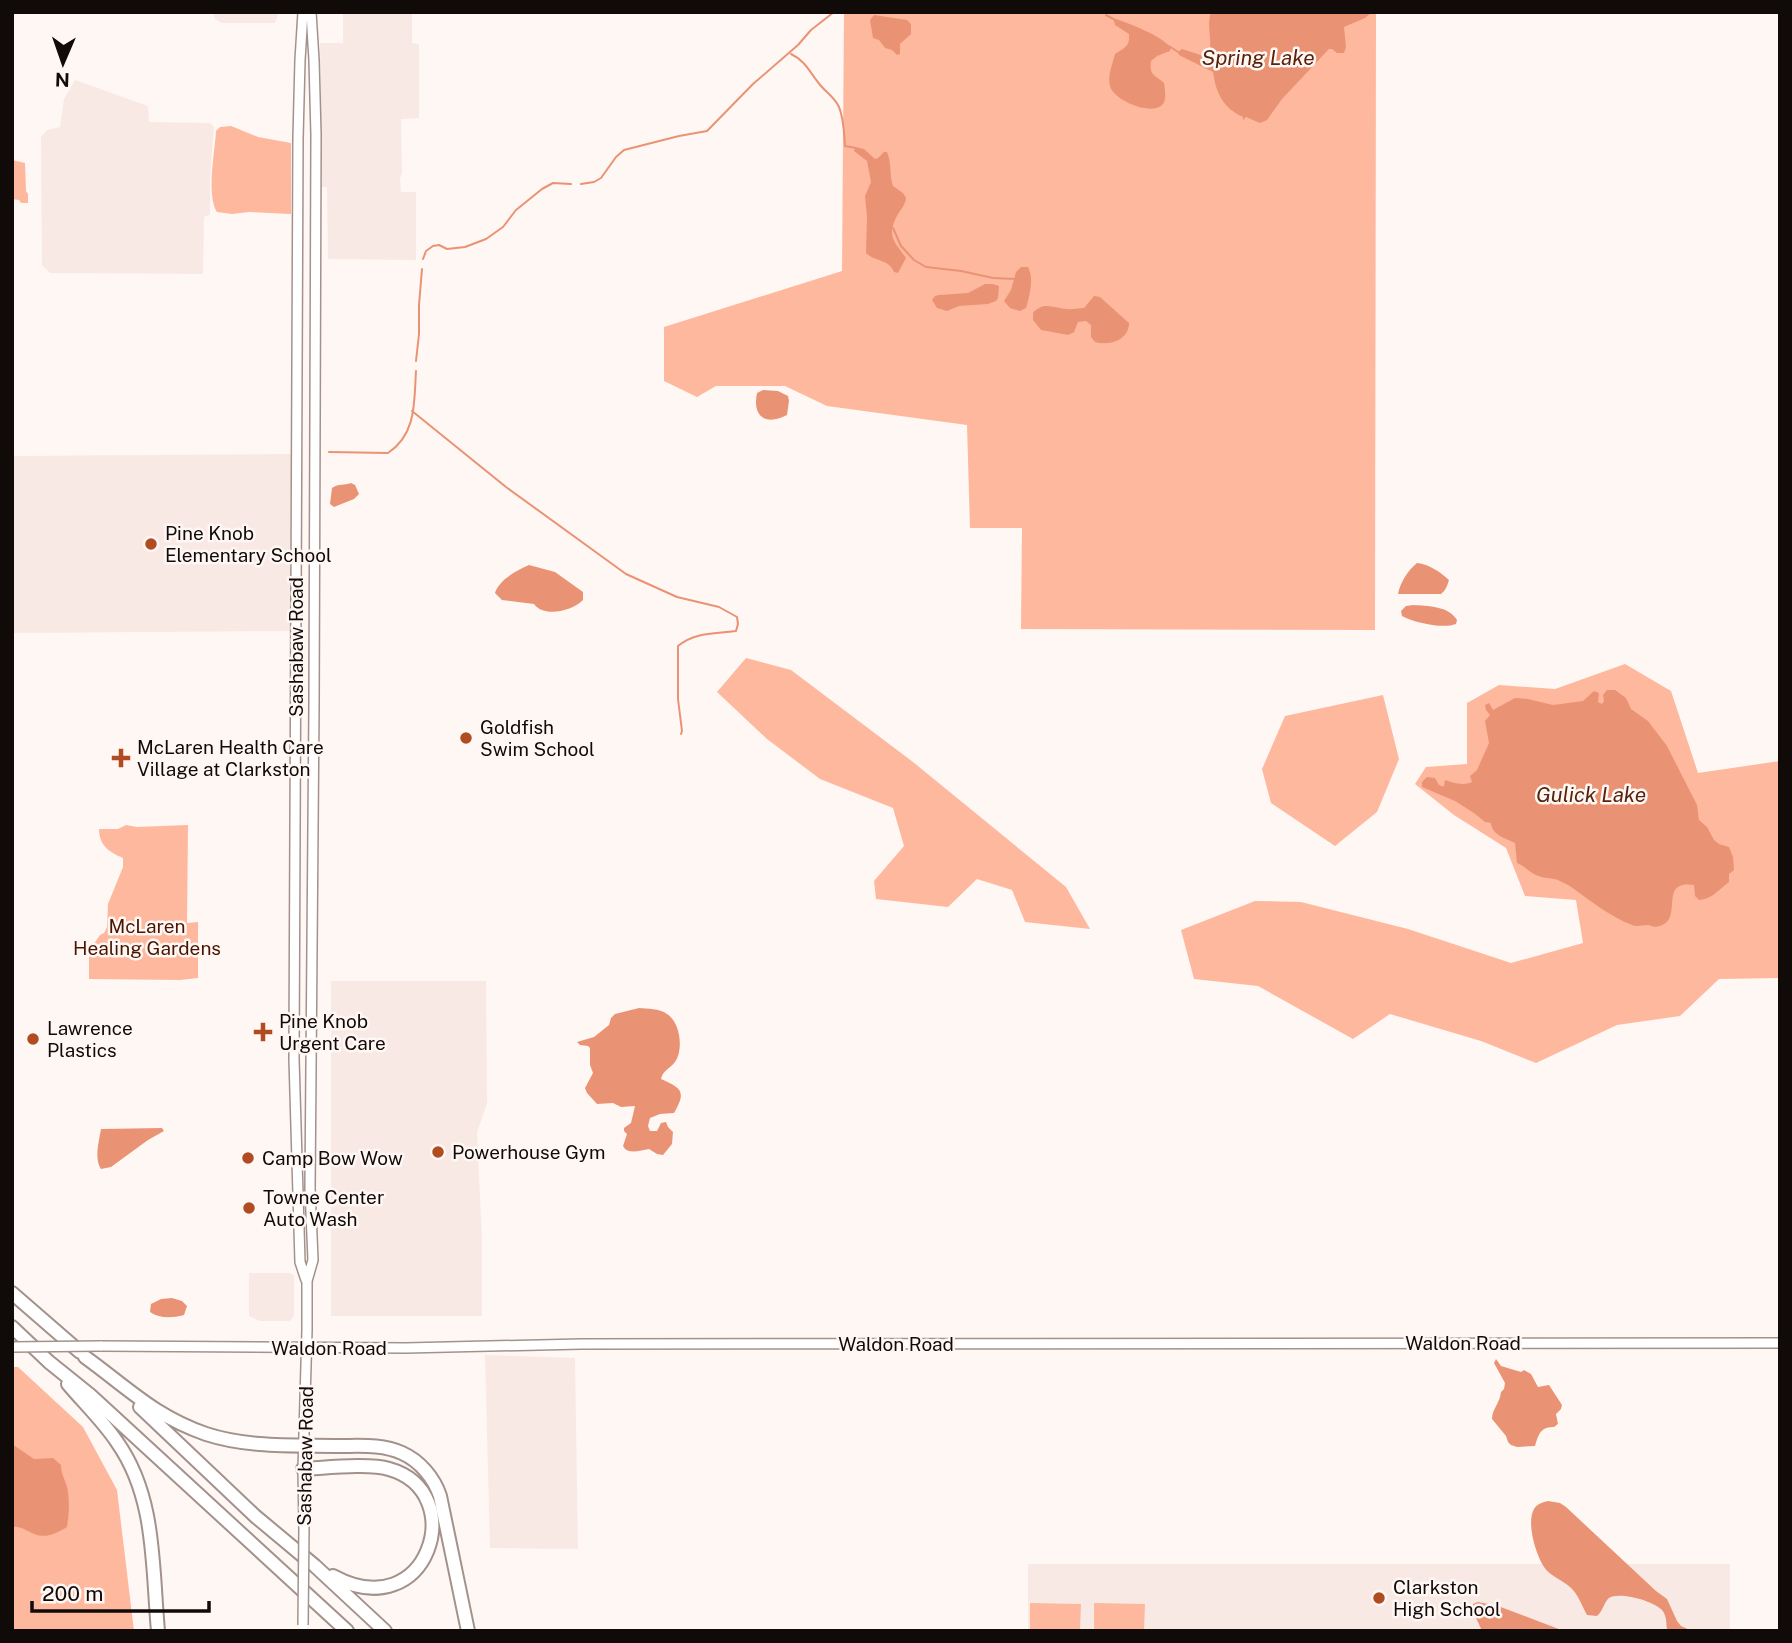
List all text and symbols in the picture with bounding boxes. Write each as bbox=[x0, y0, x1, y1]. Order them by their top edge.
north arrow bbox=[28, 28, 98, 98]
water label: Spring Lake bbox=[1201, 45, 1315, 70]
text: N bbox=[55, 69, 70, 91]
place label: Pine Knob Elementary School bbox=[165, 522, 332, 566]
marker: Pine Knob Elementary School bbox=[143, 536, 159, 552]
street label: Sashabaw Road bbox=[285, 577, 307, 717]
place label: Goldfish Swim School bbox=[480, 716, 595, 760]
marker: Goldfish Swim School bbox=[458, 730, 474, 746]
place label: McLaren Health Care Village at Clarkston bbox=[137, 736, 324, 780]
marker: McLaren Health Care Village at Clarkston bbox=[111, 748, 131, 768]
water label: Gulick Lake bbox=[1536, 782, 1646, 807]
park label: McLaren Healing Gardens bbox=[73, 915, 221, 959]
place label: Pine Knob Urgent Care bbox=[279, 1010, 386, 1054]
place label: Lawrence Plastics bbox=[47, 1017, 133, 1061]
marker: Pine Knob Urgent Care bbox=[253, 1022, 273, 1042]
marker: Lawrence Plastics bbox=[25, 1031, 41, 1047]
place label: Powerhouse Gym bbox=[452, 1141, 605, 1163]
marker: Powerhouse Gym bbox=[430, 1144, 446, 1160]
place label: Camp Bow Wow bbox=[262, 1147, 403, 1169]
marker: Camp Bow Wow bbox=[240, 1150, 256, 1166]
place label: Towne Center Auto Wash bbox=[263, 1186, 384, 1230]
marker: Towne Center Auto Wash bbox=[241, 1200, 257, 1216]
street label: Waldon Road bbox=[1405, 1332, 1521, 1354]
street label: Waldon Road bbox=[838, 1333, 954, 1355]
street label: Waldon Road bbox=[271, 1337, 387, 1359]
street label: Sashabaw Road bbox=[293, 1386, 317, 1526]
scale bar bbox=[32, 1570, 208, 1614]
place label: Clarkston High School bbox=[1393, 1576, 1501, 1620]
text: 200 m bbox=[42, 1581, 103, 1606]
marker: Clarkston High School bbox=[1371, 1590, 1387, 1606]

